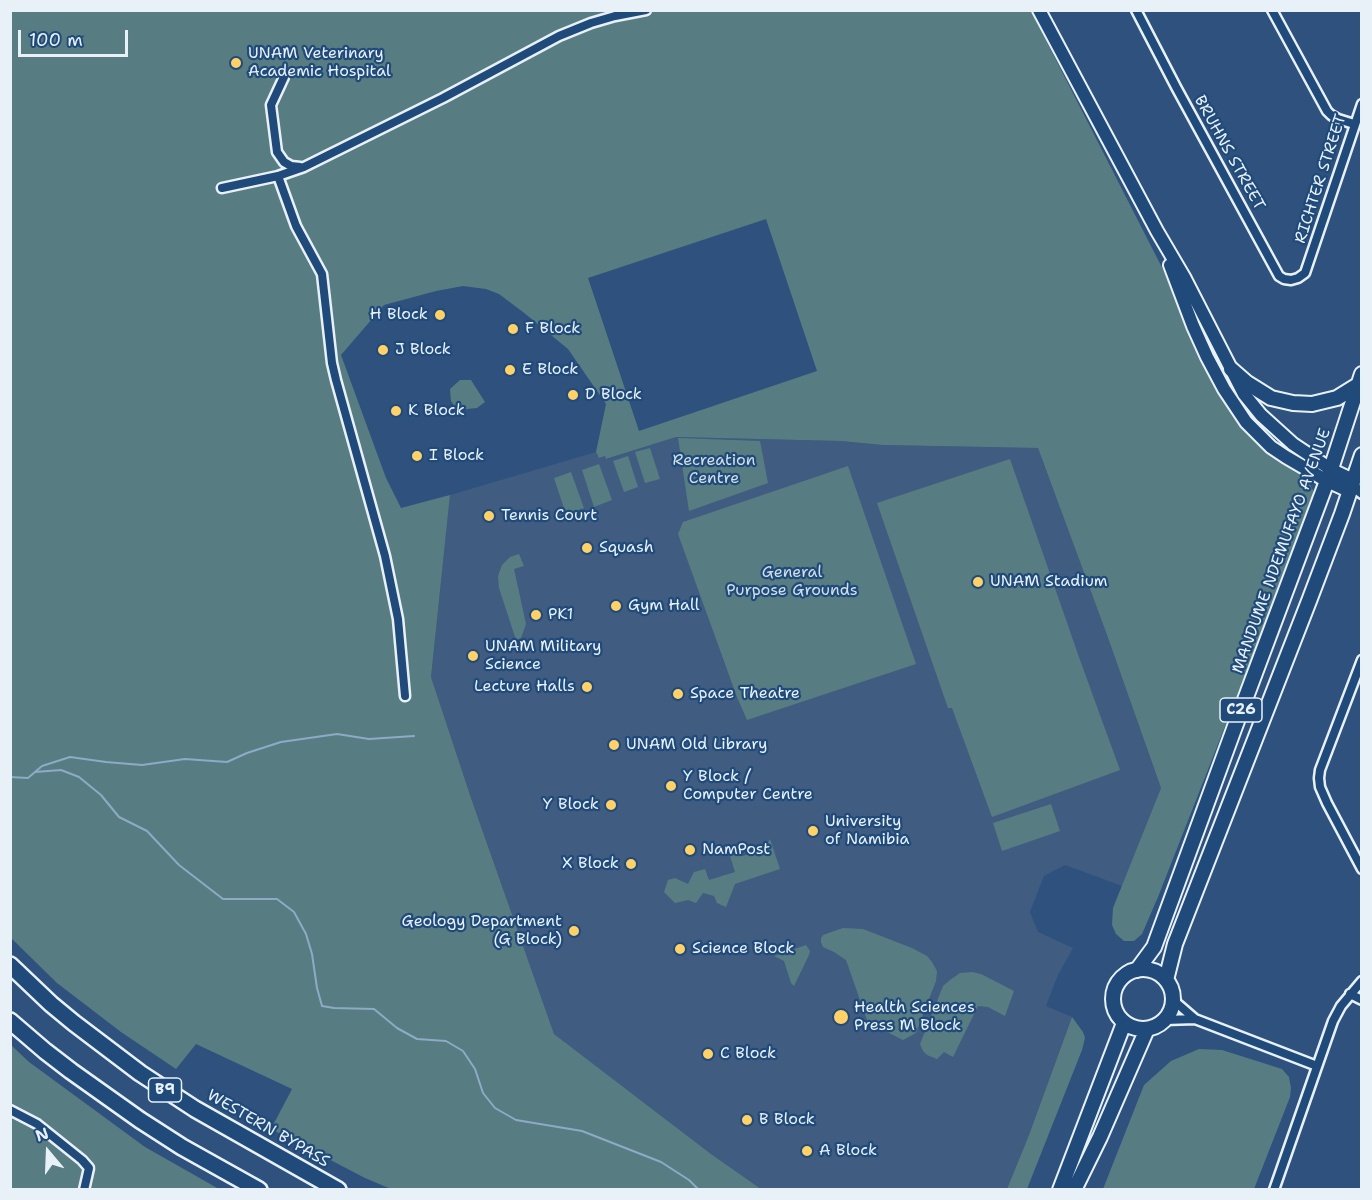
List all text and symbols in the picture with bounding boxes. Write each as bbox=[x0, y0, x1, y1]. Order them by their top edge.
scale bar bbox=[21, 18, 130, 56]
text: 100 m bbox=[29, 28, 83, 52]
place label: UNAM Veterinary Academic Hospital bbox=[248, 44, 391, 82]
marker: UNAM Veterinary Academic Hospital bbox=[229, 56, 243, 70]
street label: BRUHNS STREET bbox=[1189, 92, 1269, 214]
street label: RICHTER STREET bbox=[1291, 112, 1351, 246]
place label: H Block bbox=[370, 305, 428, 325]
marker: H Block bbox=[433, 308, 447, 322]
place label: F Block bbox=[525, 319, 581, 339]
marker: F Block bbox=[506, 322, 520, 336]
place label: J Block bbox=[395, 340, 451, 360]
marker: J Block bbox=[376, 343, 390, 357]
place label: E Block bbox=[522, 360, 579, 380]
marker: E Block bbox=[503, 363, 517, 377]
place label: D Block bbox=[585, 385, 642, 405]
marker: D Block bbox=[566, 388, 580, 402]
place label: K Block bbox=[408, 401, 465, 421]
marker: K Block bbox=[389, 404, 403, 418]
street label: MANDUME NDEMUFAYO AVENUE bbox=[1229, 426, 1335, 676]
place label: I Block bbox=[429, 446, 484, 466]
marker: I Block bbox=[410, 449, 424, 463]
park label: Recreation Centre bbox=[673, 451, 755, 489]
place label: Tennis Court bbox=[501, 506, 597, 526]
marker: Tennis Court bbox=[482, 509, 496, 523]
place label: Squash bbox=[599, 538, 654, 558]
marker: Squash bbox=[580, 541, 594, 555]
park label: General Purpose Grounds bbox=[726, 563, 858, 601]
place label: UNAM Stadium bbox=[990, 572, 1108, 592]
marker: UNAM Stadium bbox=[971, 575, 985, 589]
place label: Gym Hall bbox=[628, 596, 700, 616]
marker: Gym Hall bbox=[609, 599, 623, 613]
place label: PK1 bbox=[548, 605, 574, 625]
marker: PK1 bbox=[529, 608, 543, 622]
place label: UNAM Military Science bbox=[485, 637, 602, 675]
marker: UNAM Military Science bbox=[466, 649, 480, 663]
place label: Lecture Halls bbox=[474, 677, 575, 697]
marker: Lecture Halls bbox=[580, 680, 594, 694]
place label: Space Theatre bbox=[690, 684, 800, 704]
marker: Space Theatre bbox=[671, 687, 685, 701]
road number: C26 bbox=[1220, 698, 1262, 722]
place label: UNAM Old Library bbox=[626, 735, 767, 755]
marker: UNAM Old Library bbox=[607, 738, 621, 752]
place label: Y Block / Computer Centre bbox=[683, 767, 813, 805]
marker: Y Block / Computer Centre bbox=[664, 779, 678, 793]
place label: Y Block bbox=[543, 795, 599, 815]
marker: Y Block bbox=[604, 798, 618, 812]
place label: University of Namibia bbox=[825, 812, 909, 850]
marker: University of Namibia bbox=[806, 824, 820, 838]
place label: NamPost bbox=[702, 840, 770, 860]
marker: NamPost bbox=[683, 843, 697, 857]
place label: X Block bbox=[562, 854, 619, 874]
marker: X Block bbox=[624, 857, 638, 871]
place label: Geology Department (G Block) bbox=[402, 912, 562, 950]
marker: Geology Department (G Block) bbox=[567, 924, 581, 938]
place label: Science Block bbox=[692, 939, 794, 959]
marker: Science Block bbox=[673, 942, 687, 956]
place label: Health Sciences Press M Block bbox=[854, 998, 975, 1036]
marker: Health Sciences Press M Block bbox=[832, 1008, 850, 1026]
place label: C Block bbox=[720, 1044, 776, 1064]
marker: C Block bbox=[701, 1047, 715, 1061]
road number: B9 bbox=[148, 1078, 182, 1102]
street label: WESTERN BYPASS bbox=[203, 1086, 333, 1172]
place label: B Block bbox=[759, 1110, 815, 1130]
marker: B Block bbox=[740, 1113, 754, 1127]
north arrow bbox=[18, 1122, 78, 1182]
text: N bbox=[33, 1123, 51, 1147]
place label: A Block bbox=[819, 1141, 877, 1161]
marker: A Block bbox=[800, 1144, 814, 1158]

